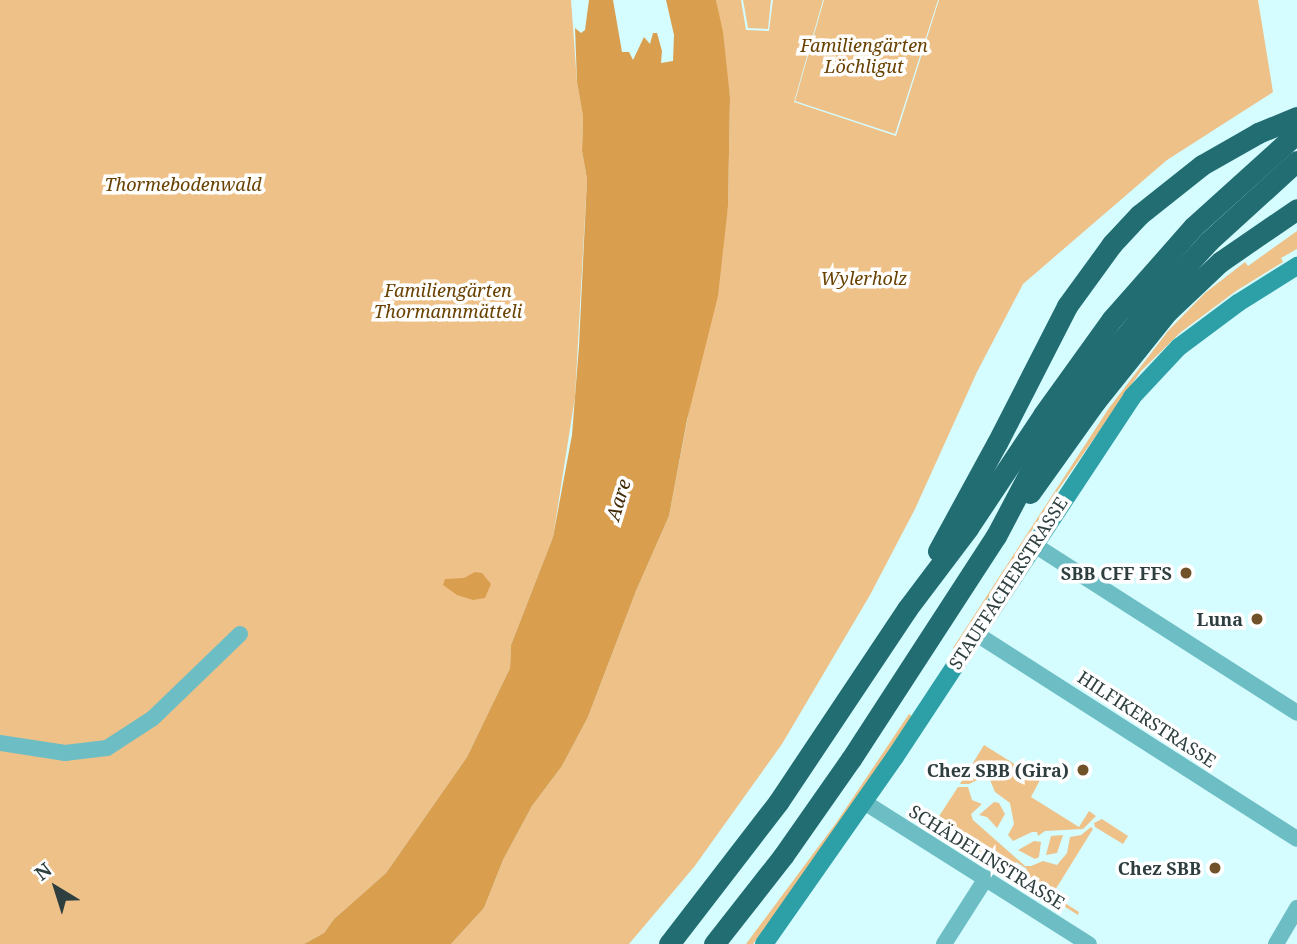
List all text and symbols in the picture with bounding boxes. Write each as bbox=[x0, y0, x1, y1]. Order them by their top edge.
park label: Familiengärten Löchligut bbox=[800, 35, 928, 78]
park label: Thormebodenwald bbox=[104, 173, 262, 195]
park label: Wylerholz bbox=[821, 267, 907, 289]
park label: Familiengärten Thormannmätteli bbox=[374, 280, 522, 322]
water label: Aare bbox=[602, 476, 636, 524]
street label: STAUFFACHERSTRASSE bbox=[944, 493, 1072, 673]
place label: SBB CFF FFS bbox=[1061, 562, 1172, 584]
marker: SBB CFF FFS bbox=[1178, 565, 1194, 581]
place label: Luna bbox=[1196, 608, 1243, 630]
marker: Luna bbox=[1249, 611, 1265, 627]
street label: HILFIKERSTRASSE bbox=[1074, 666, 1220, 772]
place label: Chez SBB (Gira) bbox=[927, 759, 1069, 781]
marker: Chez SBB (Gira) bbox=[1075, 762, 1091, 778]
street label: SCHÄDELINSTRASSE bbox=[905, 800, 1069, 914]
north arrow bbox=[21, 853, 91, 923]
text: N bbox=[29, 857, 57, 886]
place label: Chez SBB bbox=[1118, 857, 1201, 879]
marker: Chez SBB bbox=[1207, 860, 1223, 876]

